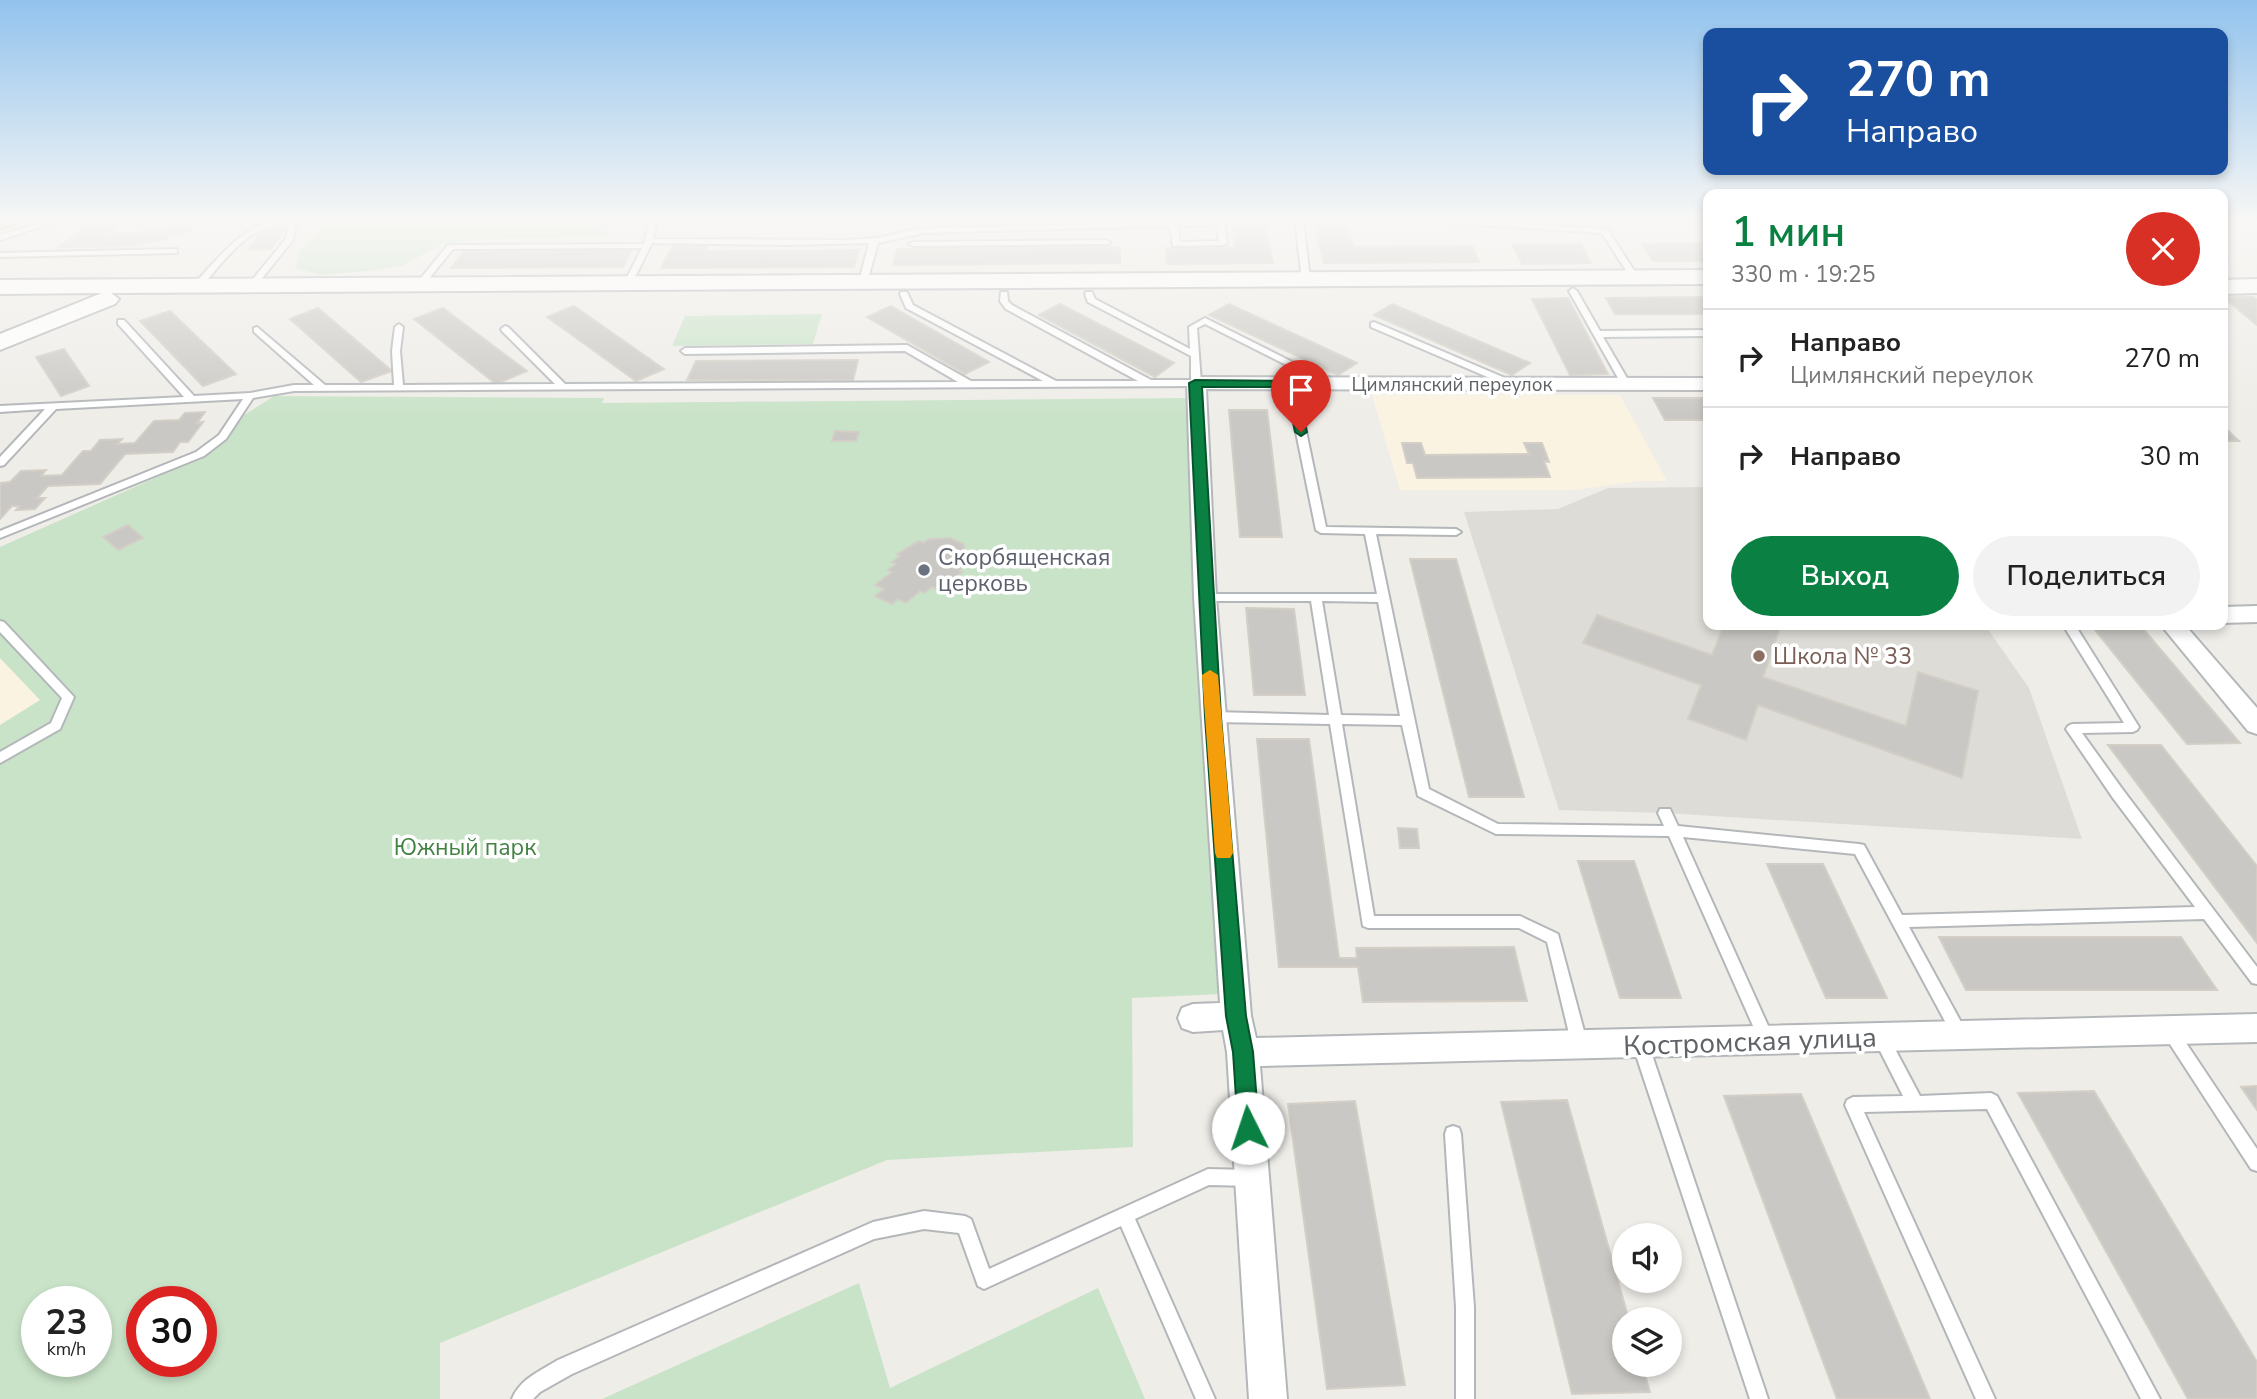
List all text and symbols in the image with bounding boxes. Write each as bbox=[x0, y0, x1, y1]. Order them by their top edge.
text: 270 m bbox=[1846, 46, 1990, 113]
icon: right bbox=[1731, 56, 1822, 147]
text: Направо bbox=[1846, 110, 1978, 153]
text: 1 мин bbox=[1731, 204, 1845, 261]
button: close bbox=[2126, 212, 2200, 286]
text: 330 m · 19:25 bbox=[1731, 259, 1876, 290]
text: Направо bbox=[1790, 325, 1901, 360]
icon: right bbox=[1731, 339, 1769, 377]
text: 270 m bbox=[2124, 341, 2200, 376]
pin bbox=[1271, 360, 1331, 432]
text: Цимлянский переулок bbox=[1790, 360, 2033, 391]
icon: arrive bbox=[1282, 371, 1320, 409]
street label: Цимлянский переулок bbox=[1352, 372, 1552, 398]
icon: right bbox=[1731, 437, 1769, 475]
text: Направо bbox=[1790, 439, 1901, 474]
text: 30 m bbox=[2140, 439, 2200, 474]
button: Выход bbox=[1731, 536, 1959, 616]
button: Поделиться bbox=[1973, 536, 2200, 616]
place label: Скорбященская церковь bbox=[938, 542, 1110, 599]
marker: Скорбященская церковь bbox=[916, 562, 932, 578]
place label: Школа № 33 bbox=[1773, 641, 1912, 672]
marker: Школа № 33 bbox=[1751, 648, 1767, 664]
park label: Южный парк bbox=[394, 832, 537, 863]
street label: Костромская улица bbox=[1623, 1019, 1877, 1065]
position arrow bbox=[1211, 1091, 1285, 1165]
map controls bbox=[1612, 1223, 1682, 1377]
button: sound bbox=[1612, 1223, 1682, 1293]
speed limit sign: 30 bbox=[126, 1286, 217, 1377]
text: 23 bbox=[45, 1299, 88, 1346]
button: layers bbox=[1612, 1307, 1682, 1377]
text: km/h bbox=[47, 1337, 86, 1361]

